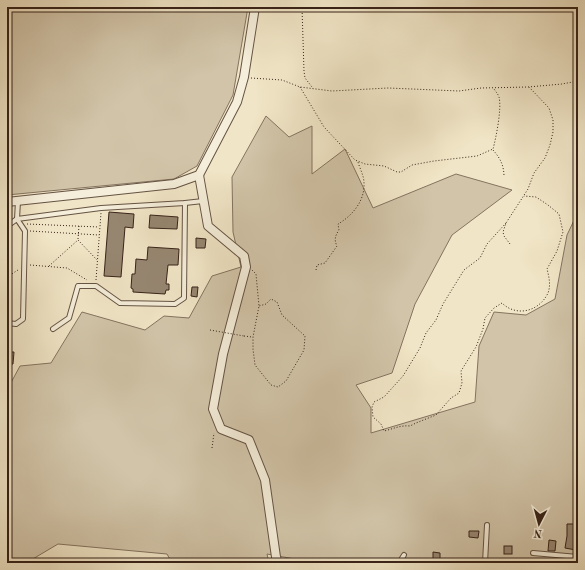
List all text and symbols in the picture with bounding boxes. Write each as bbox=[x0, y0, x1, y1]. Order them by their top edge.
north arrow bbox=[519, 504, 559, 544]
text: N bbox=[533, 526, 543, 538]

